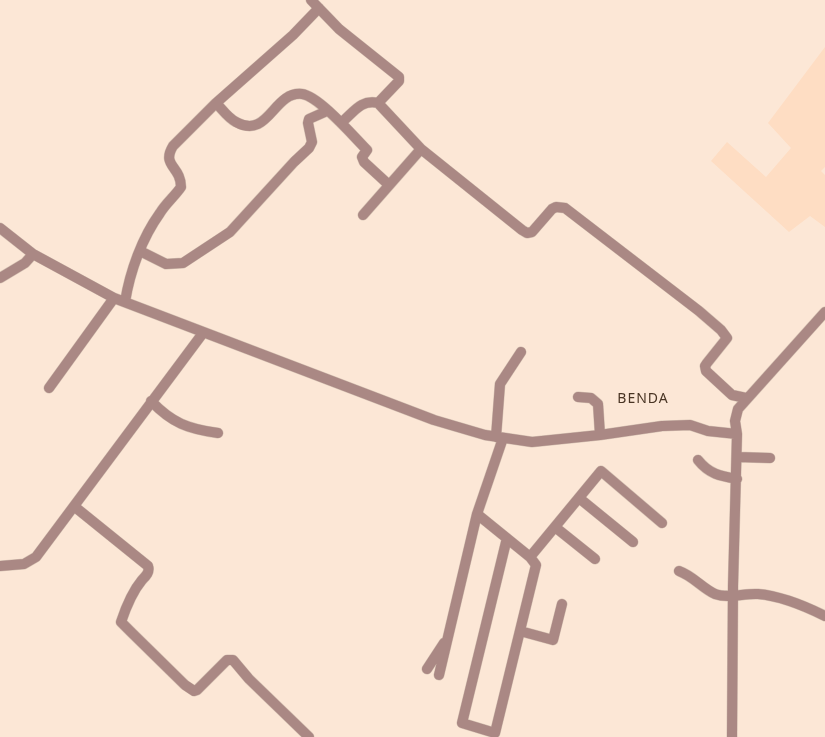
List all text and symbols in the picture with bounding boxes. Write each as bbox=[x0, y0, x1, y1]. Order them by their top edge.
district label: BENDA bbox=[617, 391, 669, 407]

